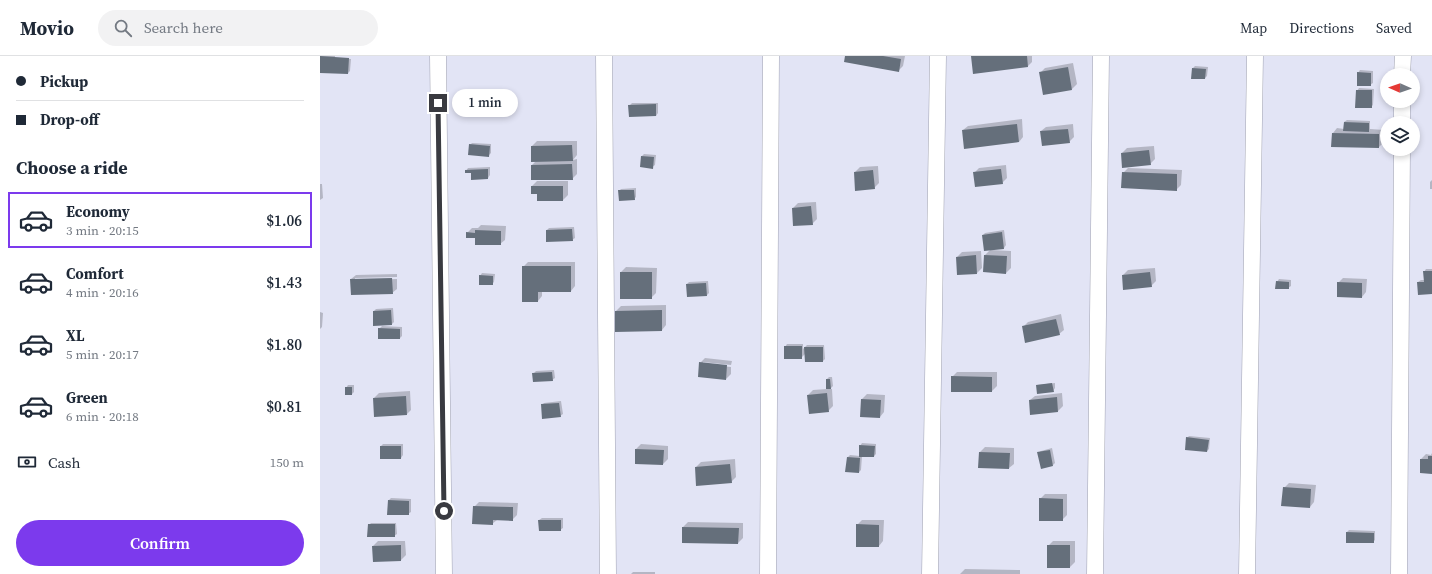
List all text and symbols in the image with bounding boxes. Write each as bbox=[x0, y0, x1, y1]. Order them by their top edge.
search box bbox=[98, 10, 378, 46]
text: Movio bbox=[20, 15, 74, 41]
icon: search bbox=[112, 17, 134, 39]
text: Search here bbox=[144, 17, 223, 38]
text: Map bbox=[1240, 18, 1267, 38]
text: Directions bbox=[1289, 18, 1354, 38]
text: Saved bbox=[1376, 18, 1412, 38]
north arrow bbox=[1380, 68, 1420, 108]
map controls bbox=[1380, 68, 1420, 156]
text: Pickup bbox=[40, 71, 88, 92]
callout: 1 min bbox=[452, 89, 518, 117]
route end bbox=[429, 94, 447, 112]
text: 1 min bbox=[468, 94, 502, 111]
text: Drop-off bbox=[40, 109, 99, 130]
button: layers bbox=[1380, 116, 1420, 156]
text: Choose a ride bbox=[16, 155, 128, 180]
text: Economy bbox=[66, 201, 130, 222]
icon: car bbox=[18, 202, 54, 238]
text: $1.06 bbox=[266, 210, 302, 231]
text: 3 min · 20:15 bbox=[66, 222, 139, 239]
text: Comfort bbox=[66, 263, 124, 284]
icon: car bbox=[18, 264, 54, 300]
text: $1.43 bbox=[266, 272, 302, 293]
text: 4 min · 20:16 bbox=[66, 284, 139, 301]
text: XL bbox=[66, 325, 85, 346]
icon: car bbox=[18, 326, 54, 362]
text: $1.80 bbox=[266, 334, 302, 355]
text: 5 min · 20:17 bbox=[66, 346, 139, 363]
text: Green bbox=[66, 387, 108, 408]
icon: car bbox=[18, 388, 54, 424]
text: $0.81 bbox=[266, 396, 302, 417]
text: 6 min · 20:18 bbox=[66, 408, 139, 425]
icon: cash bbox=[16, 451, 38, 473]
text: Cash bbox=[48, 452, 80, 473]
text: 150 m bbox=[270, 454, 304, 471]
route start bbox=[435, 502, 453, 520]
button: Confirm bbox=[16, 520, 304, 566]

